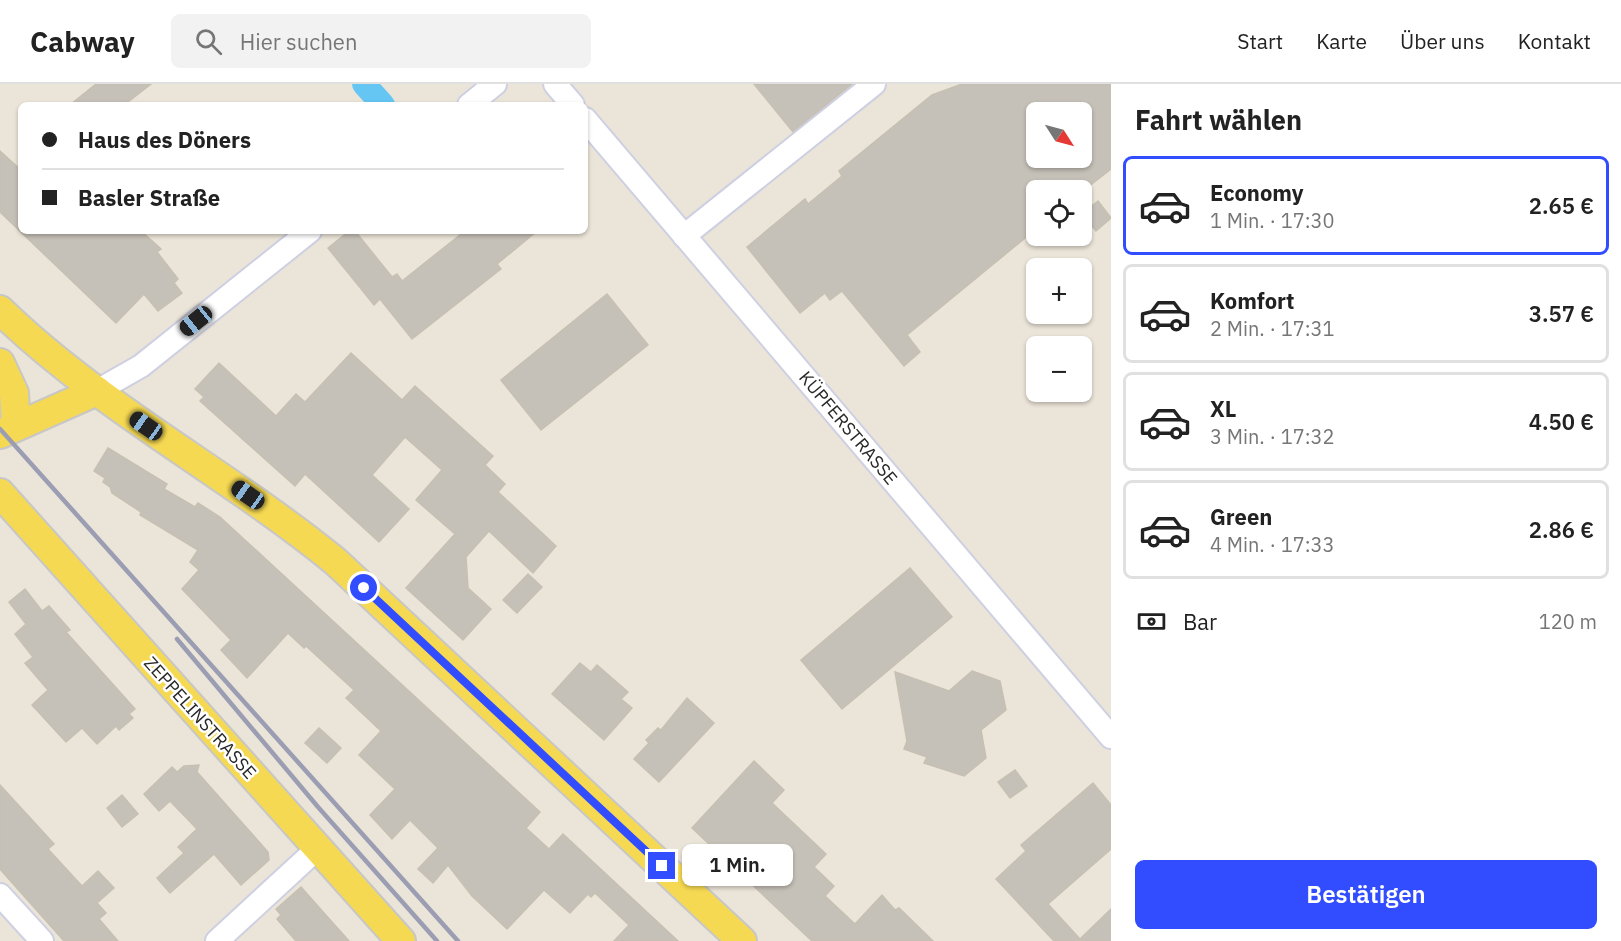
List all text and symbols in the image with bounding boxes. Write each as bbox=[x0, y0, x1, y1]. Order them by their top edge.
search box bbox=[171, 14, 591, 68]
text: Cabway bbox=[30, 23, 135, 60]
icon: search bbox=[192, 25, 225, 58]
text: Hier suchen bbox=[240, 27, 357, 56]
text: Start bbox=[1237, 27, 1283, 55]
text: Karte bbox=[1316, 27, 1367, 55]
text: Über uns bbox=[1400, 27, 1485, 55]
text: Kontakt bbox=[1518, 27, 1591, 55]
north arrow bbox=[1026, 102, 1092, 168]
map controls bbox=[1026, 102, 1092, 402]
text: Fahrt wählen bbox=[1135, 102, 1302, 137]
text: Haus des Döners bbox=[78, 125, 251, 154]
text: Economy bbox=[1210, 178, 1304, 207]
icon: car bbox=[1138, 179, 1192, 233]
button: locate bbox=[1026, 180, 1092, 246]
text: Basler Straße bbox=[78, 183, 220, 212]
text: 2.65 € bbox=[1529, 191, 1594, 220]
text: 1 Min. · 17:30 bbox=[1210, 207, 1335, 234]
button: + bbox=[1026, 258, 1092, 324]
text: Komfort bbox=[1210, 286, 1295, 315]
icon: car bbox=[1138, 287, 1192, 341]
text: 3.57 € bbox=[1529, 299, 1594, 328]
car bbox=[176, 303, 216, 339]
text: 2 Min. · 17:31 bbox=[1210, 315, 1335, 342]
button: − bbox=[1026, 336, 1092, 402]
street label: KÜPFERSTRASSE bbox=[794, 366, 903, 489]
text: XL bbox=[1210, 394, 1236, 423]
icon: car bbox=[1138, 395, 1192, 449]
text: 4.50 € bbox=[1529, 407, 1594, 436]
car bbox=[126, 408, 166, 444]
text: 3 Min. · 17:32 bbox=[1210, 423, 1335, 450]
car bbox=[228, 477, 268, 513]
text: Green bbox=[1210, 502, 1272, 531]
icon: car bbox=[1138, 503, 1192, 557]
text: 2.86 € bbox=[1529, 515, 1594, 544]
text: 4 Min. · 17:33 bbox=[1210, 531, 1335, 558]
route start bbox=[350, 574, 377, 601]
icon: cash bbox=[1135, 605, 1168, 638]
text: Bar bbox=[1183, 607, 1217, 636]
text: 120 m bbox=[1539, 608, 1597, 635]
street label: ZEPPELINSTRASSE bbox=[139, 652, 261, 784]
callout: 1 Min. bbox=[683, 845, 794, 887]
text: 1 Min. bbox=[709, 851, 766, 878]
route end bbox=[648, 852, 675, 879]
button: Bestätigen bbox=[1135, 860, 1597, 929]

